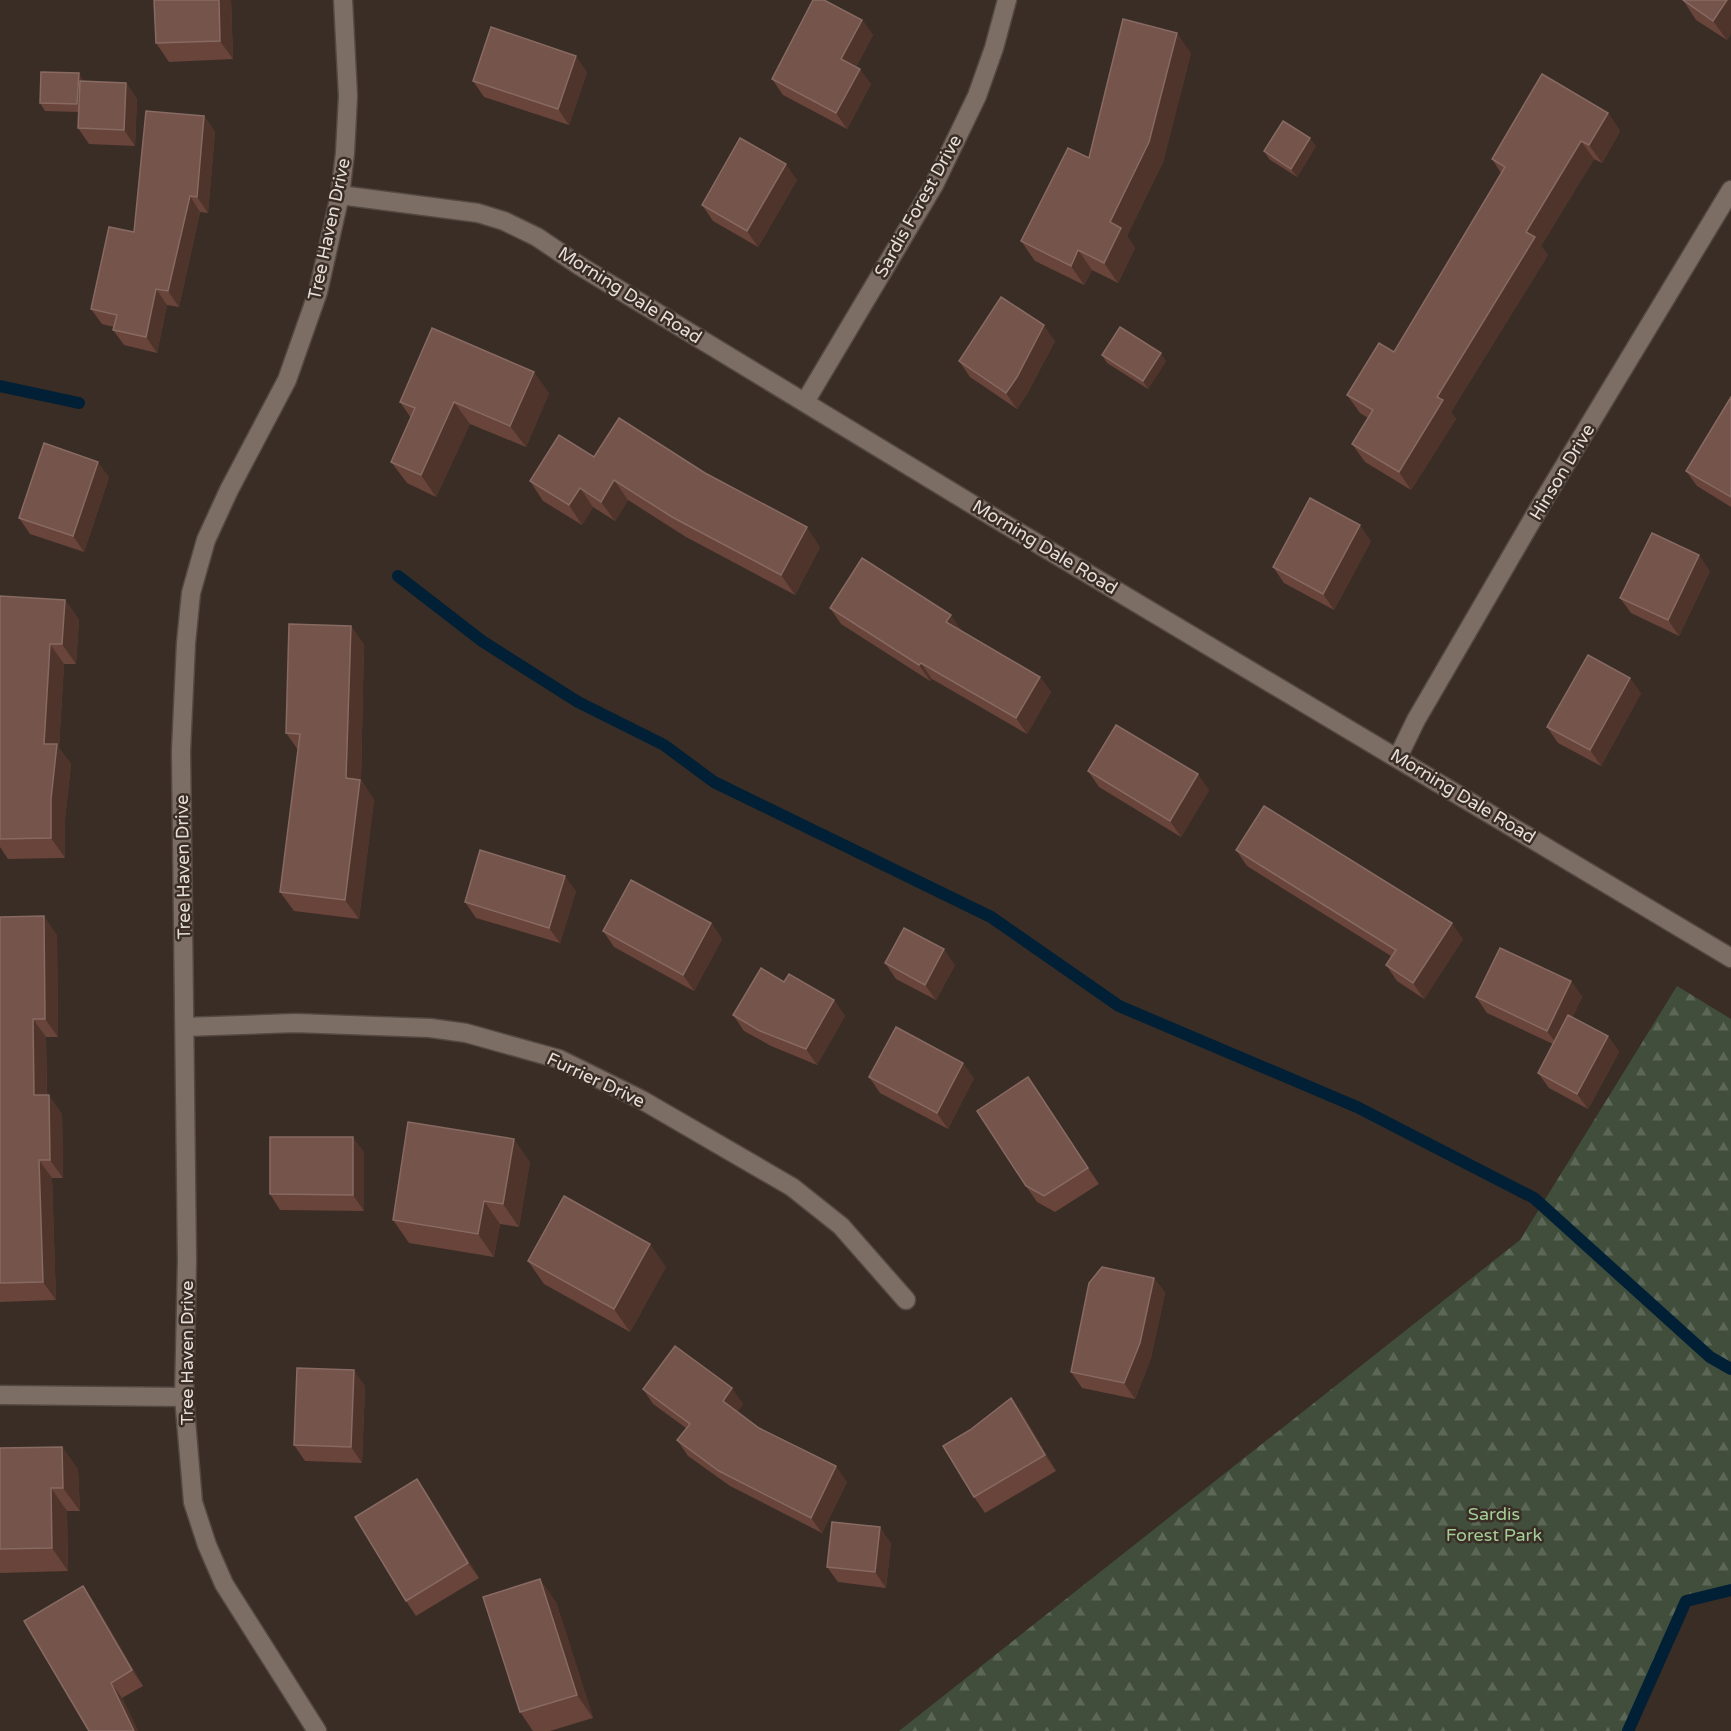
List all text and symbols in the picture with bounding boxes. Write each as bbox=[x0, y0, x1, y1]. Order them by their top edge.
street label: Sardis Forest Drive bbox=[870, 131, 966, 281]
street label: Tree Haven Drive bbox=[303, 156, 355, 302]
street label: Morning Dale Road bbox=[554, 242, 706, 348]
street label: Hinson Drive bbox=[1525, 420, 1599, 524]
street label: Morning Dale Road bbox=[968, 495, 1122, 599]
street label: Morning Dale Road bbox=[1386, 744, 1540, 848]
street label: Tree Haven Drive bbox=[171, 794, 195, 940]
street label: Furrier Drive bbox=[543, 1048, 649, 1112]
street label: Tree Haven Drive bbox=[176, 1281, 198, 1425]
park label: Sardis Forest Park bbox=[1446, 1503, 1542, 1546]

